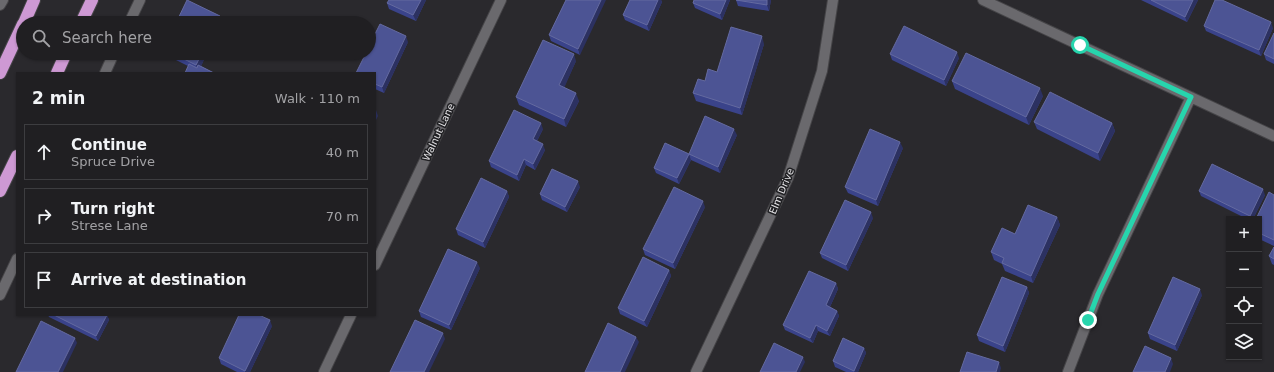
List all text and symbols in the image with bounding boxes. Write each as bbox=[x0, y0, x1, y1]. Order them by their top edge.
search box bbox=[16, 16, 376, 60]
icon: search bbox=[30, 27, 52, 49]
text: Search here bbox=[62, 29, 152, 47]
route start bbox=[1071, 36, 1089, 54]
text: 2 min bbox=[32, 88, 85, 108]
text: Walk · 110 m bbox=[275, 91, 360, 106]
street label: Walnut Lane bbox=[420, 102, 457, 163]
text: Continue bbox=[71, 136, 147, 154]
icon: ahead bbox=[33, 141, 55, 163]
text: 40 m bbox=[326, 145, 359, 160]
text: Spruce Drive bbox=[71, 154, 155, 169]
street label: Elm Drive bbox=[767, 167, 796, 216]
text: Turn right bbox=[71, 200, 155, 218]
icon: right bbox=[33, 205, 55, 227]
text: 70 m bbox=[326, 209, 359, 224]
map controls bbox=[1226, 216, 1262, 360]
button: + bbox=[1226, 216, 1262, 252]
text: Strese Lane bbox=[71, 218, 148, 233]
button: − bbox=[1226, 252, 1262, 288]
icon: arrive bbox=[33, 269, 55, 291]
text: Arrive at destination bbox=[71, 271, 246, 289]
button: locate bbox=[1226, 288, 1262, 324]
route end bbox=[1079, 311, 1097, 329]
button: layers bbox=[1226, 324, 1262, 360]

